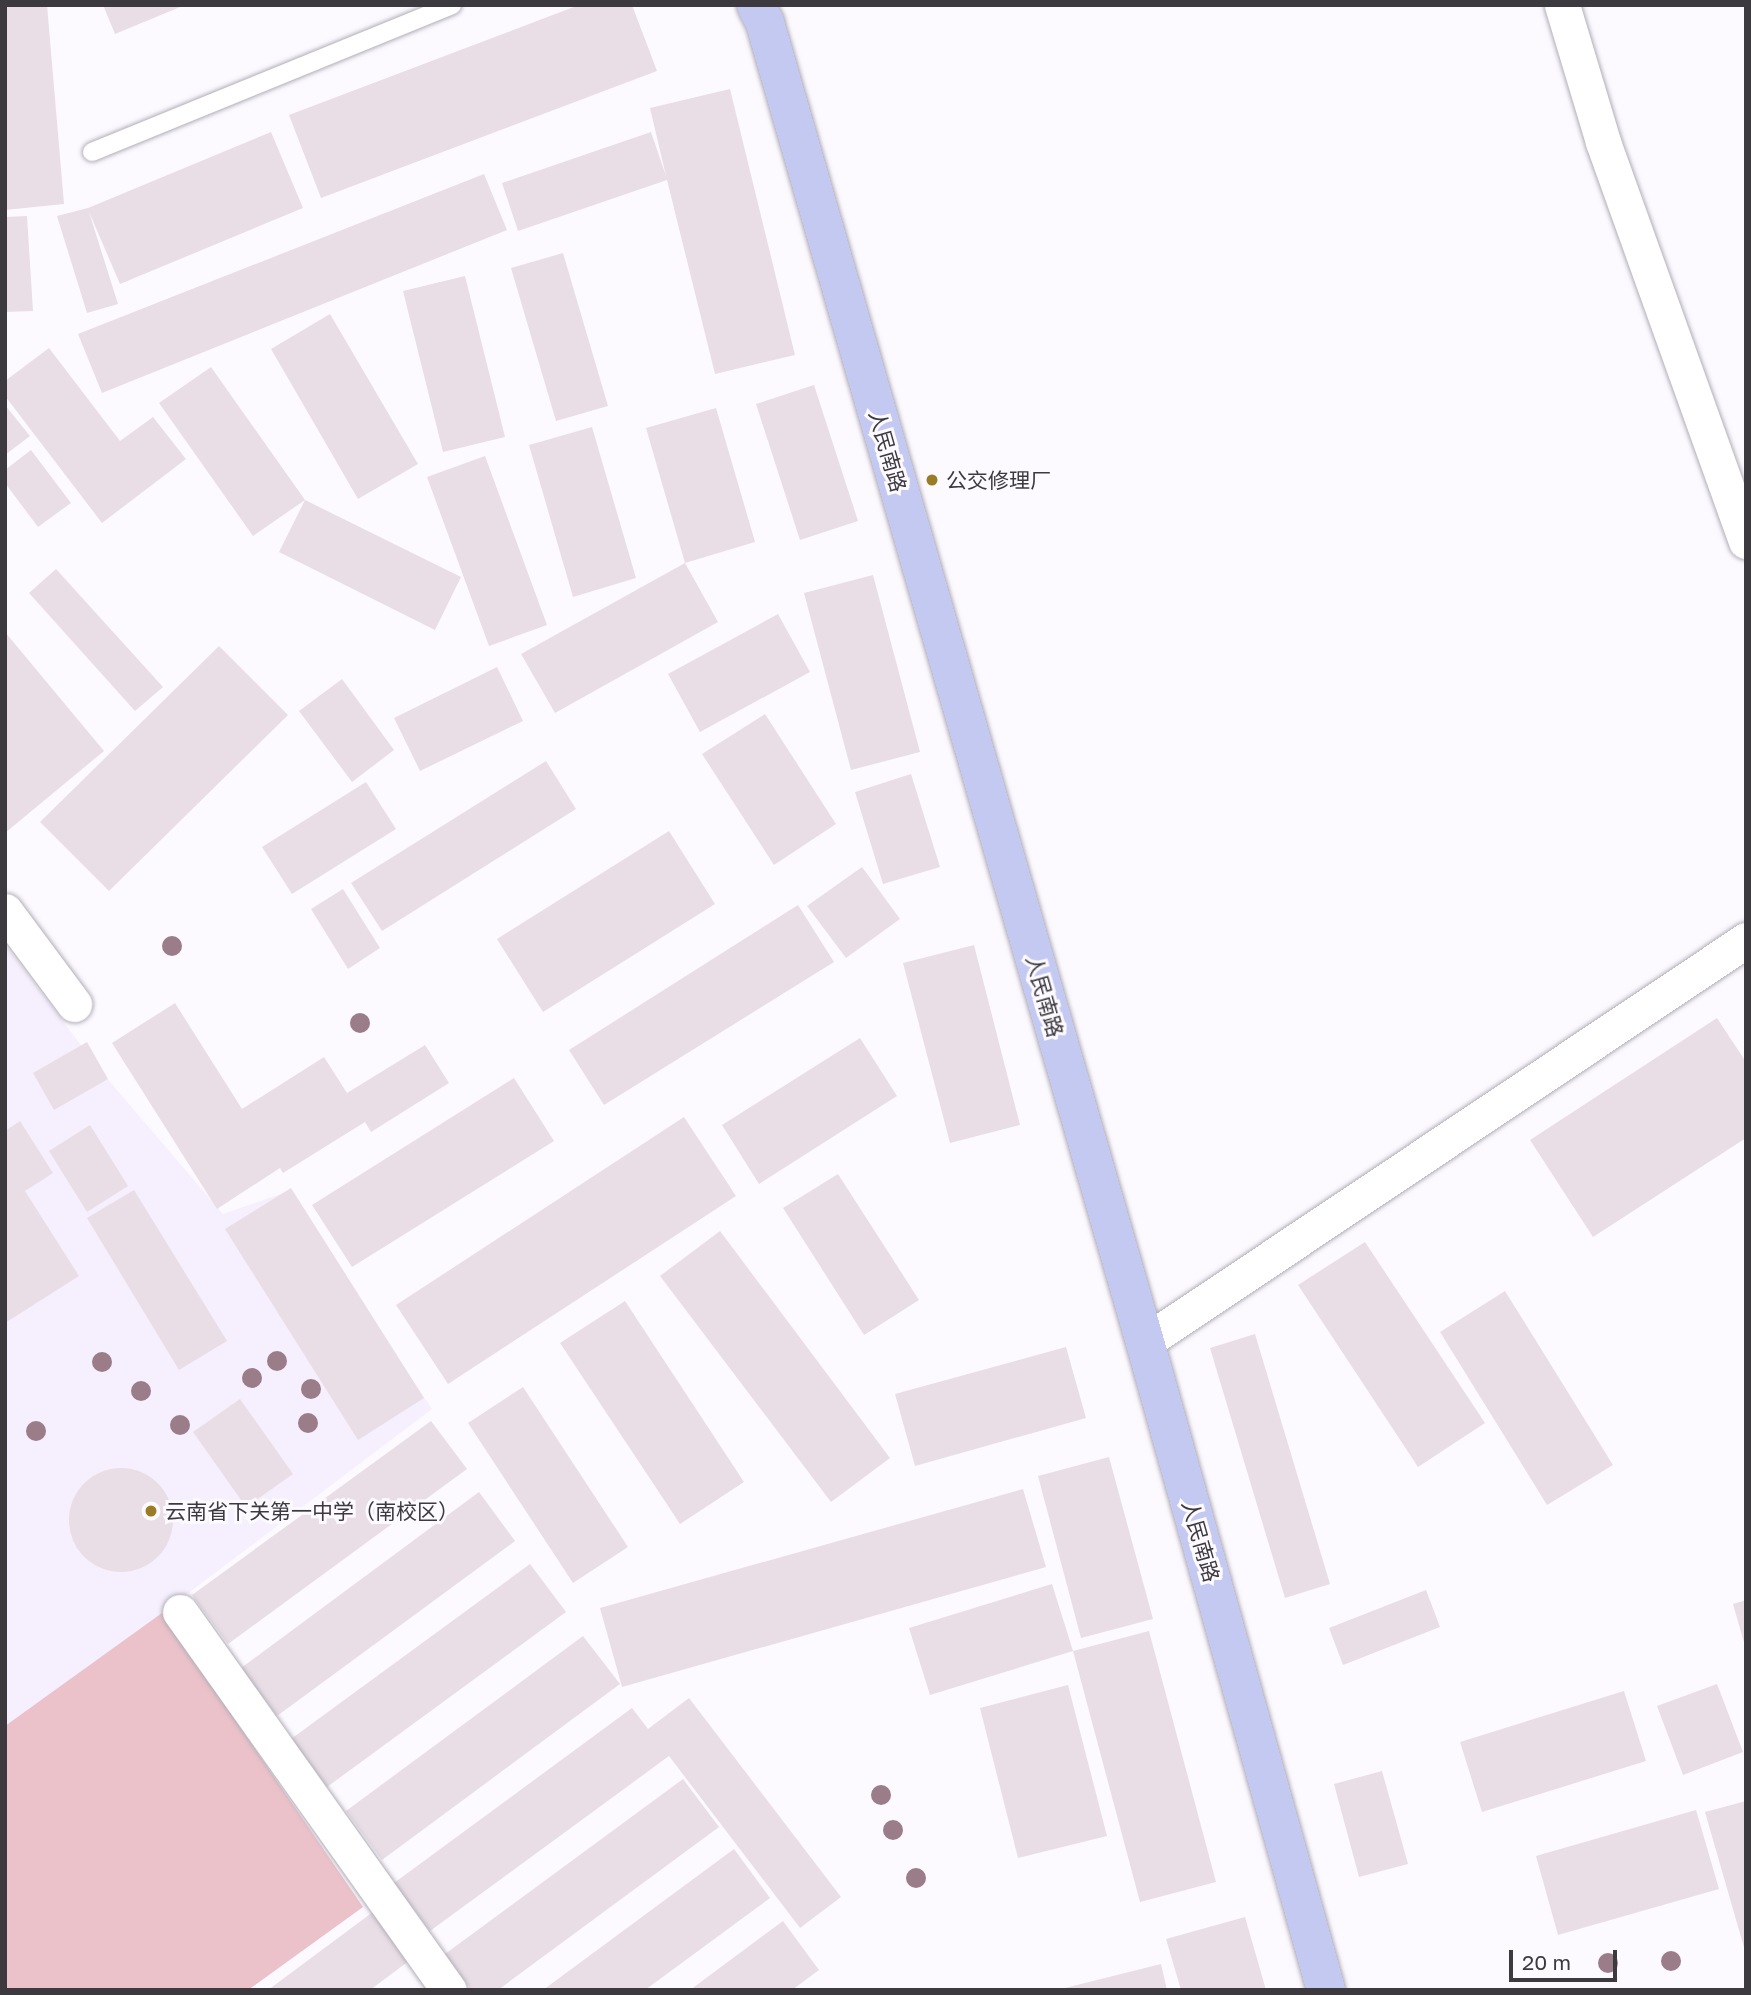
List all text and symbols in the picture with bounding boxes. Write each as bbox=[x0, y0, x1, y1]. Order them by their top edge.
street label: 人民南路 bbox=[864, 407, 912, 495]
place label: 公交修理厂 bbox=[946, 467, 1051, 493]
marker: 公交修理厂 bbox=[924, 472, 940, 488]
street label: 人民南路 bbox=[1021, 952, 1069, 1040]
street label: 人民南路 bbox=[1177, 1497, 1225, 1585]
place label: 云南省下关第一中学（南校区） bbox=[165, 1498, 459, 1524]
marker: 云南省下关第一中学（南校区） bbox=[143, 1503, 159, 1519]
scale bar bbox=[1513, 1936, 1622, 1980]
text: 20 m bbox=[1522, 1949, 1571, 1975]

